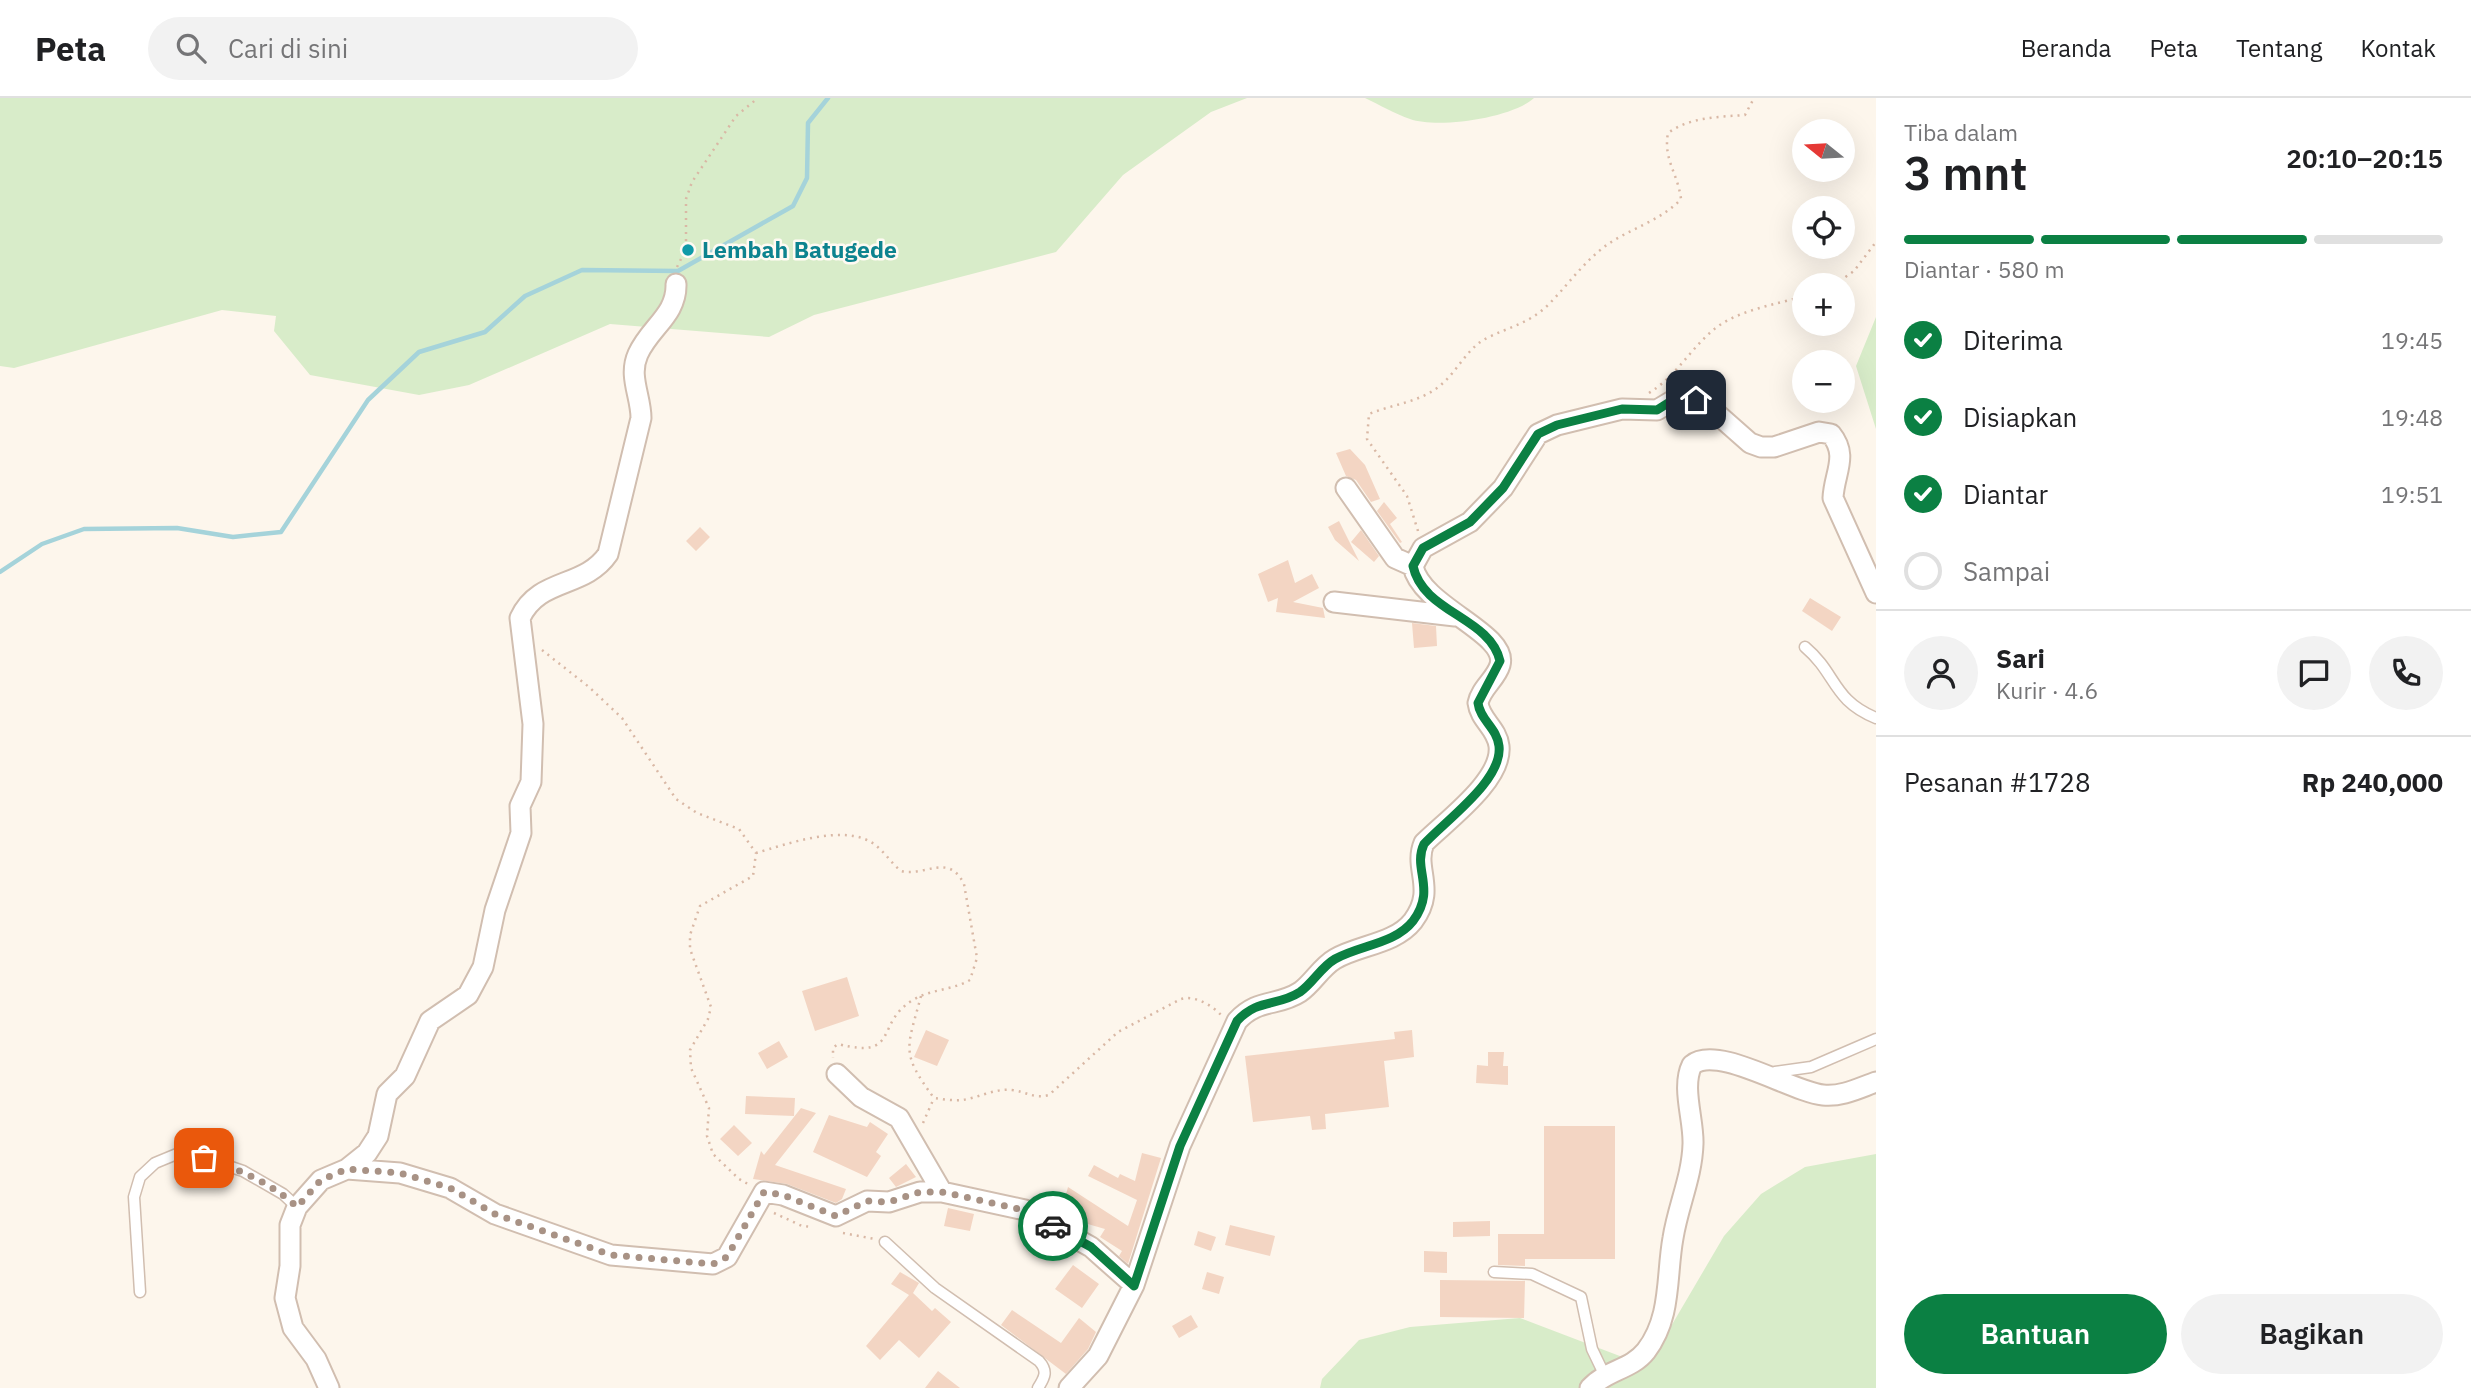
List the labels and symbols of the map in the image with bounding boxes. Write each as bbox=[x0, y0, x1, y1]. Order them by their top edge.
north arrow bbox=[1792, 119, 1855, 182]
place label: Lembah Batugede bbox=[702, 234, 897, 264]
marker: Lembah Batugede bbox=[680, 242, 696, 258]
pin bbox=[1666, 370, 1726, 430]
pin bbox=[174, 1128, 234, 1188]
courier bbox=[1018, 1191, 1088, 1261]

